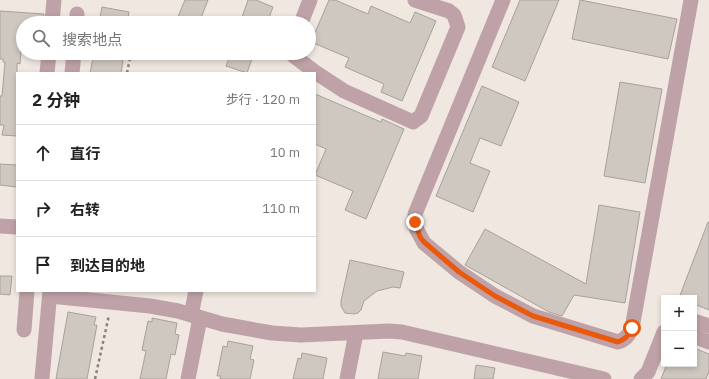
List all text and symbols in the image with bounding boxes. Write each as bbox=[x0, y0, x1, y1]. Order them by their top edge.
search box bbox=[16, 16, 316, 60]
icon: search bbox=[30, 27, 52, 49]
text: 搜索地点 bbox=[62, 30, 122, 49]
text: 2 分钟 bbox=[32, 89, 80, 111]
text: 步行 · 120 m bbox=[226, 91, 300, 108]
icon: ahead bbox=[32, 142, 54, 164]
text: 直行 bbox=[70, 144, 100, 163]
text: 10 m bbox=[270, 144, 300, 161]
icon: right bbox=[32, 198, 54, 220]
text: 右转 bbox=[70, 200, 100, 219]
text: 110 m bbox=[262, 200, 300, 217]
route end bbox=[406, 213, 424, 231]
icon: arrive bbox=[32, 254, 54, 276]
text: 到达目的地 bbox=[70, 256, 145, 275]
map controls bbox=[661, 295, 697, 367]
button: + bbox=[661, 295, 697, 331]
route start bbox=[623, 319, 641, 337]
button: − bbox=[661, 331, 697, 367]

